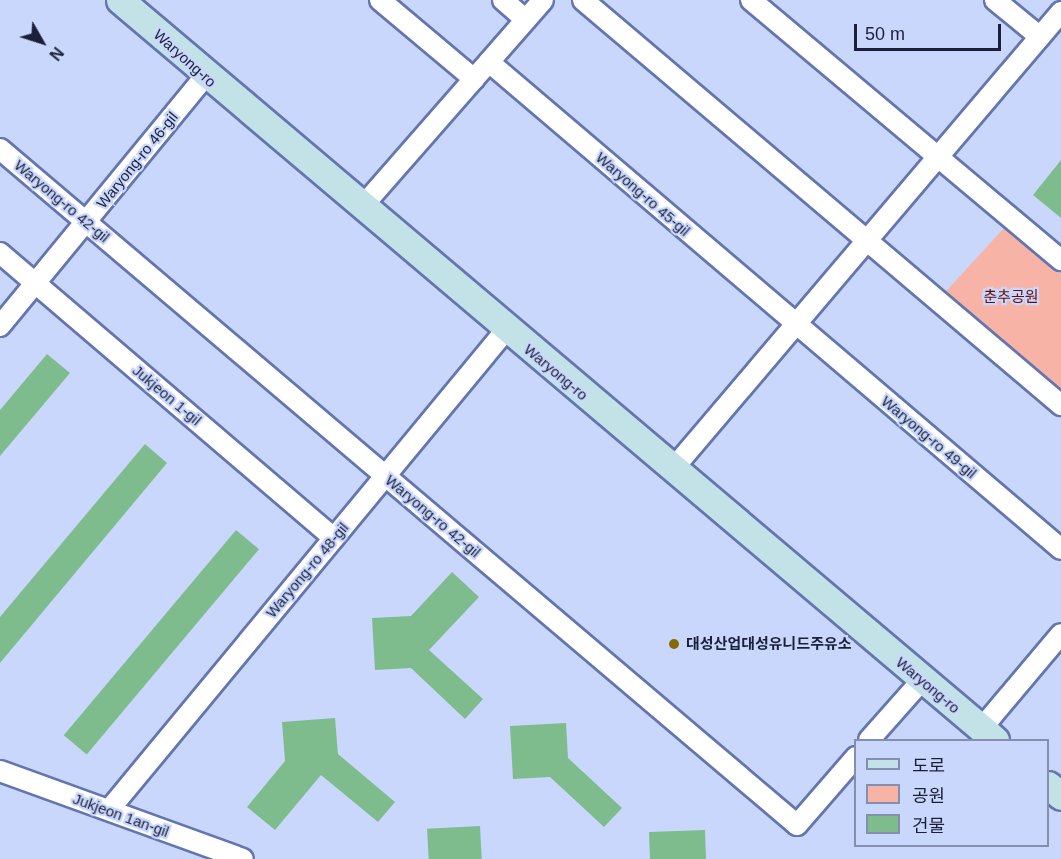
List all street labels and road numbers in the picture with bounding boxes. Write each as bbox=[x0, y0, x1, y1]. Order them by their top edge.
street label: Waryong-ro bbox=[150, 25, 220, 91]
street label: Waryong-ro 46-gil bbox=[93, 108, 181, 212]
street label: Waryong-ro 45-gil bbox=[592, 148, 694, 240]
street label: Waryong-ro 42-gil bbox=[11, 156, 113, 246]
street label: Waryong-ro bbox=[520, 340, 592, 404]
street label: Jukjeon 1-gil bbox=[129, 361, 205, 429]
street label: Waryong-ro 49-gil bbox=[878, 392, 980, 482]
street label: Waryong-ro 42-gil bbox=[382, 471, 484, 561]
street label: Waryong-ro 48-gil bbox=[262, 519, 352, 621]
street label: Waryong-ro bbox=[892, 653, 964, 717]
street label: Jukjeon 1an-gil bbox=[71, 789, 171, 841]

